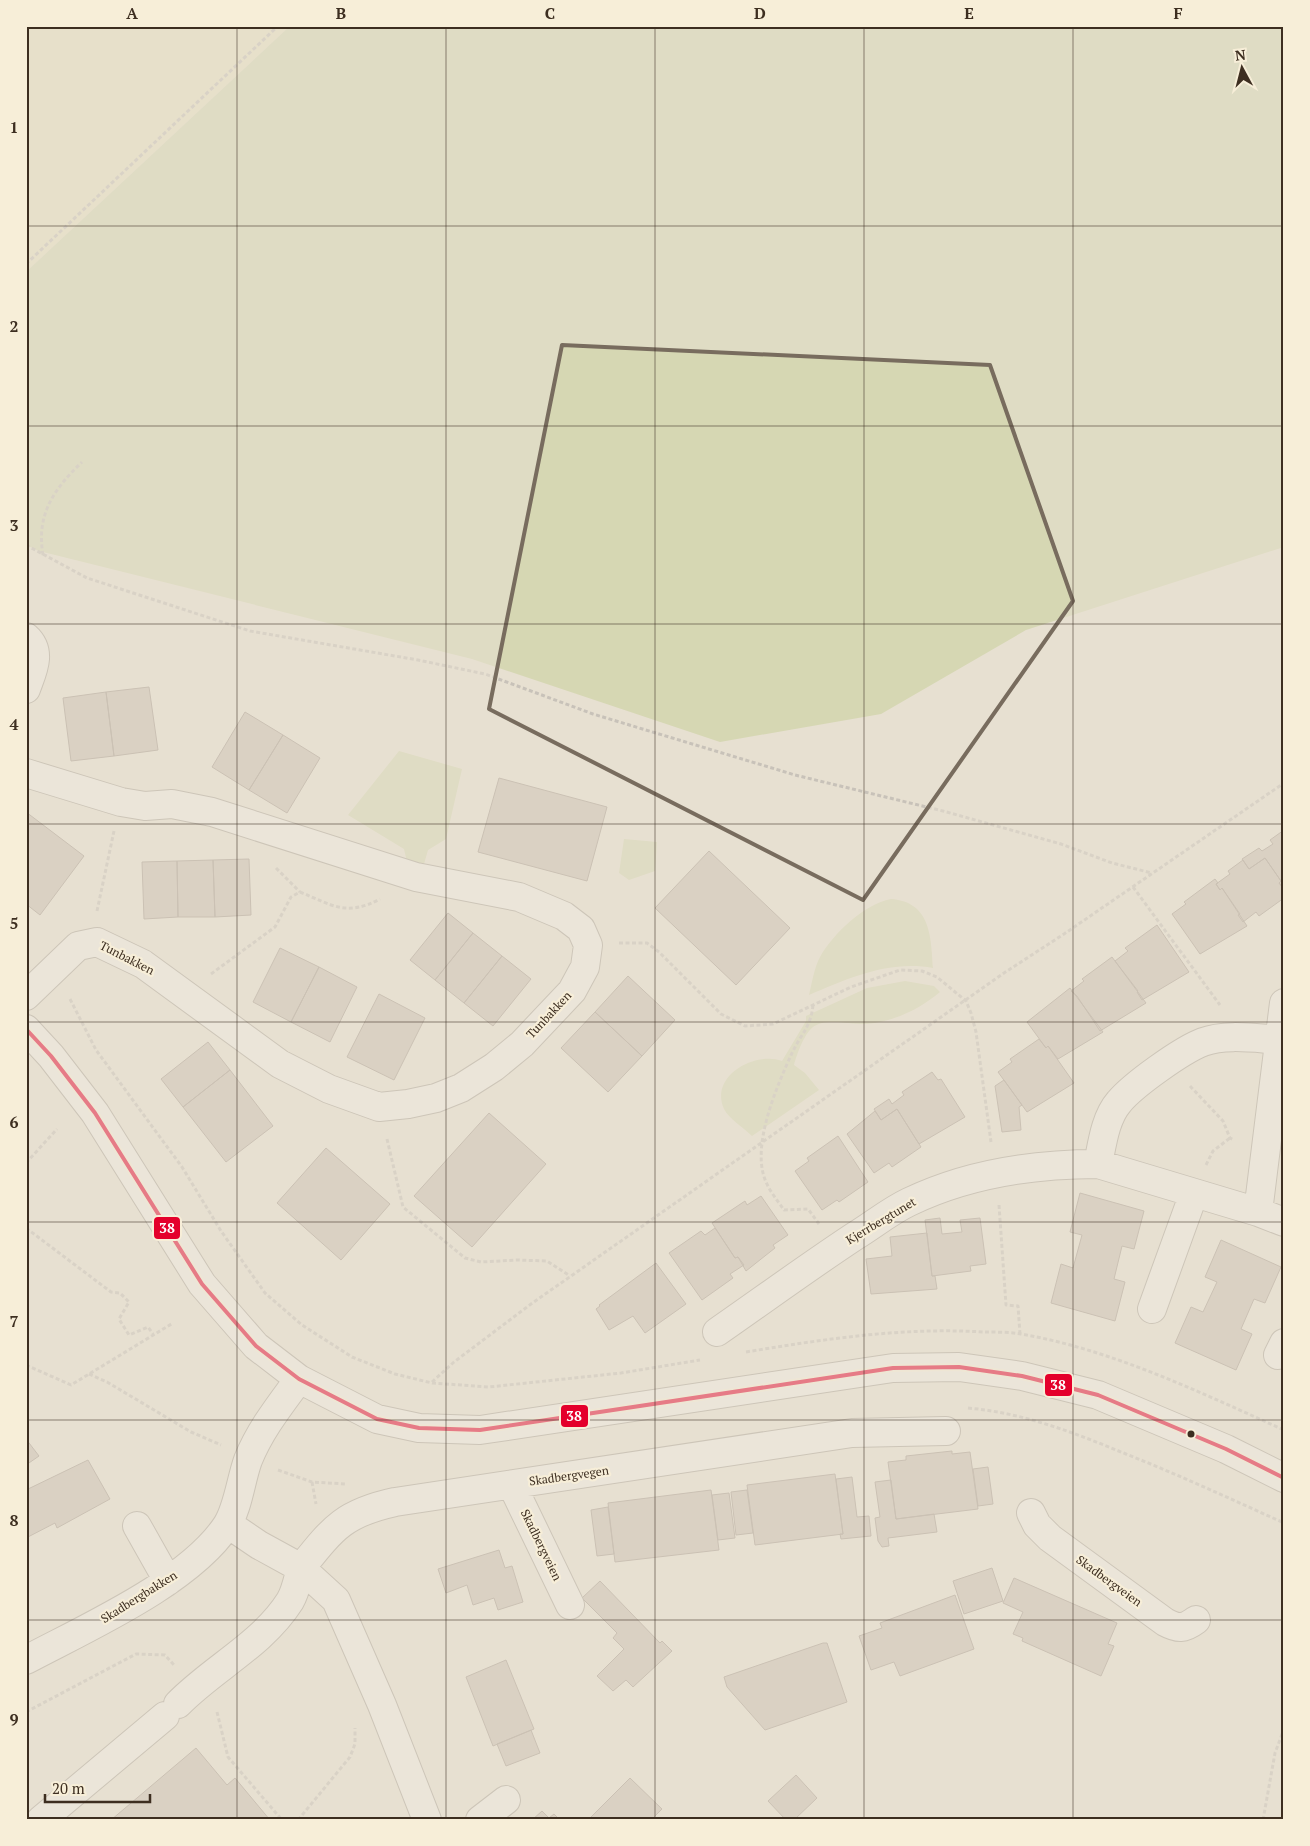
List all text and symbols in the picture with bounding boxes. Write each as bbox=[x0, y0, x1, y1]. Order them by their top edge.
text: A bbox=[126, 2, 138, 24]
text: B bbox=[336, 2, 346, 24]
text: C bbox=[545, 2, 555, 24]
text: D bbox=[754, 2, 766, 24]
text: E bbox=[964, 2, 974, 24]
text: F bbox=[1173, 2, 1183, 24]
north arrow bbox=[1218, 42, 1268, 92]
text: N bbox=[1234, 44, 1247, 65]
text: 1 bbox=[9, 116, 19, 138]
text: 2 bbox=[9, 315, 19, 337]
text: 3 bbox=[9, 514, 19, 536]
text: 4 bbox=[9, 713, 19, 735]
text: 5 bbox=[9, 912, 19, 934]
street label: Tunbakken bbox=[97, 937, 157, 978]
street label: Tunbakken bbox=[523, 988, 574, 1041]
text: 6 bbox=[9, 1111, 19, 1133]
street label: Kjerrbergtunet bbox=[843, 1194, 919, 1247]
line badge: 38 bbox=[153, 1216, 181, 1240]
text: 38 bbox=[159, 1218, 175, 1237]
text: 7 bbox=[9, 1310, 19, 1332]
line badge: 38 bbox=[1044, 1373, 1073, 1397]
text: 38 bbox=[1050, 1375, 1066, 1394]
line badge: 38 bbox=[560, 1404, 589, 1428]
text: 38 bbox=[566, 1406, 582, 1425]
unlabelled marker bbox=[1186, 1429, 1196, 1439]
street label: Skadbergvegen bbox=[528, 1462, 610, 1489]
street label: Skadbergveien bbox=[518, 1507, 565, 1583]
text: 8 bbox=[9, 1509, 19, 1531]
street label: Skadbergveien bbox=[1074, 1552, 1145, 1609]
street label: Skadbergbakken bbox=[98, 1567, 180, 1626]
text: 9 bbox=[9, 1708, 19, 1730]
scale bar bbox=[45, 1771, 150, 1803]
text: 20 m bbox=[52, 1778, 85, 1798]

